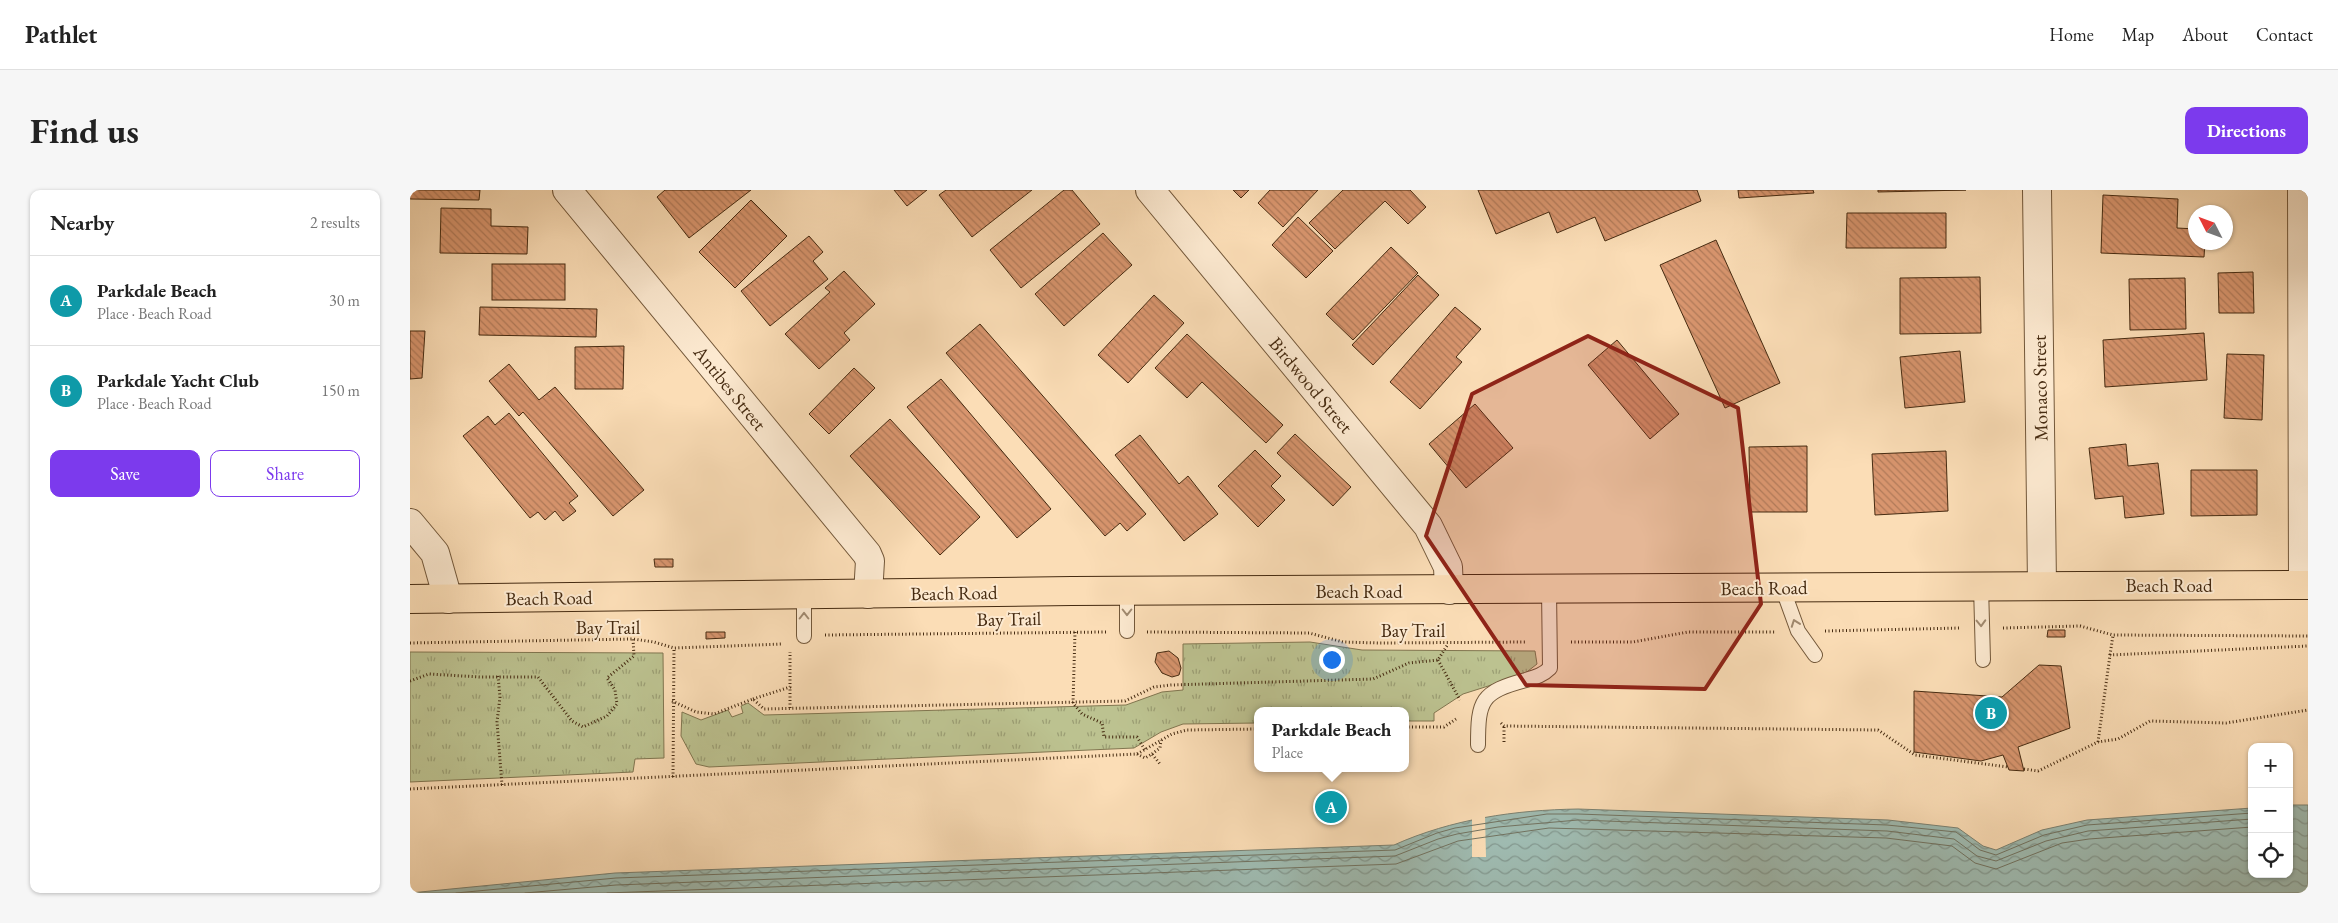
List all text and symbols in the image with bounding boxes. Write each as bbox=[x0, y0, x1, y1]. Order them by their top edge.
text: Pathlet bbox=[25, 19, 97, 50]
text: Home bbox=[2049, 23, 2094, 46]
text: Map bbox=[2122, 23, 2154, 46]
text: About bbox=[2182, 23, 2228, 46]
text: Contact bbox=[2256, 23, 2313, 46]
button: Directions bbox=[2185, 107, 2308, 154]
text: Find us bbox=[30, 108, 139, 153]
north arrow bbox=[2188, 205, 2233, 250]
text: Nearby bbox=[50, 209, 114, 236]
text: 2 results bbox=[310, 212, 360, 233]
text: Parkdale Beach bbox=[97, 278, 217, 303]
text: A bbox=[60, 290, 72, 311]
text: 30 m bbox=[329, 290, 360, 311]
text: Place · Beach Road bbox=[97, 303, 212, 324]
street label: Birdwood Street bbox=[1263, 332, 1359, 438]
street label: Monaco Street bbox=[2027, 335, 2053, 441]
street label: Antibes Street bbox=[687, 339, 772, 436]
text: Parkdale Yacht Club bbox=[97, 368, 259, 393]
text: B bbox=[61, 380, 71, 401]
text: 150 m bbox=[321, 380, 360, 401]
text: Place · Beach Road bbox=[97, 393, 212, 414]
button: Save bbox=[50, 450, 200, 497]
button: Share bbox=[210, 450, 360, 497]
street label: Beach Road bbox=[2125, 573, 2213, 598]
street label: Beach Road bbox=[1720, 575, 1808, 601]
street label: Beach Road bbox=[1315, 579, 1403, 604]
street label: Beach Road bbox=[910, 580, 998, 606]
street label: Beach Road bbox=[505, 585, 593, 611]
street label: Bay Trail bbox=[976, 606, 1042, 632]
one-way arrow bbox=[1122, 608, 1132, 616]
one-way arrow bbox=[799, 612, 809, 620]
street label: Bay Trail bbox=[576, 615, 641, 640]
street label: Bay Trail bbox=[1381, 618, 1446, 643]
one-way arrow bbox=[1791, 619, 1801, 628]
one-way arrow bbox=[1976, 620, 1986, 627]
your location bbox=[1319, 647, 1345, 673]
pin: B bbox=[1975, 694, 2007, 732]
popup bbox=[1254, 707, 1409, 772]
text: Parkdale Beach bbox=[1272, 717, 1392, 742]
text: Place bbox=[1272, 742, 1303, 763]
map controls bbox=[2248, 743, 2293, 878]
button: + bbox=[2248, 743, 2293, 788]
pin: A bbox=[1315, 788, 1347, 826]
button: − bbox=[2248, 788, 2293, 833]
button: locate bbox=[2248, 833, 2293, 878]

